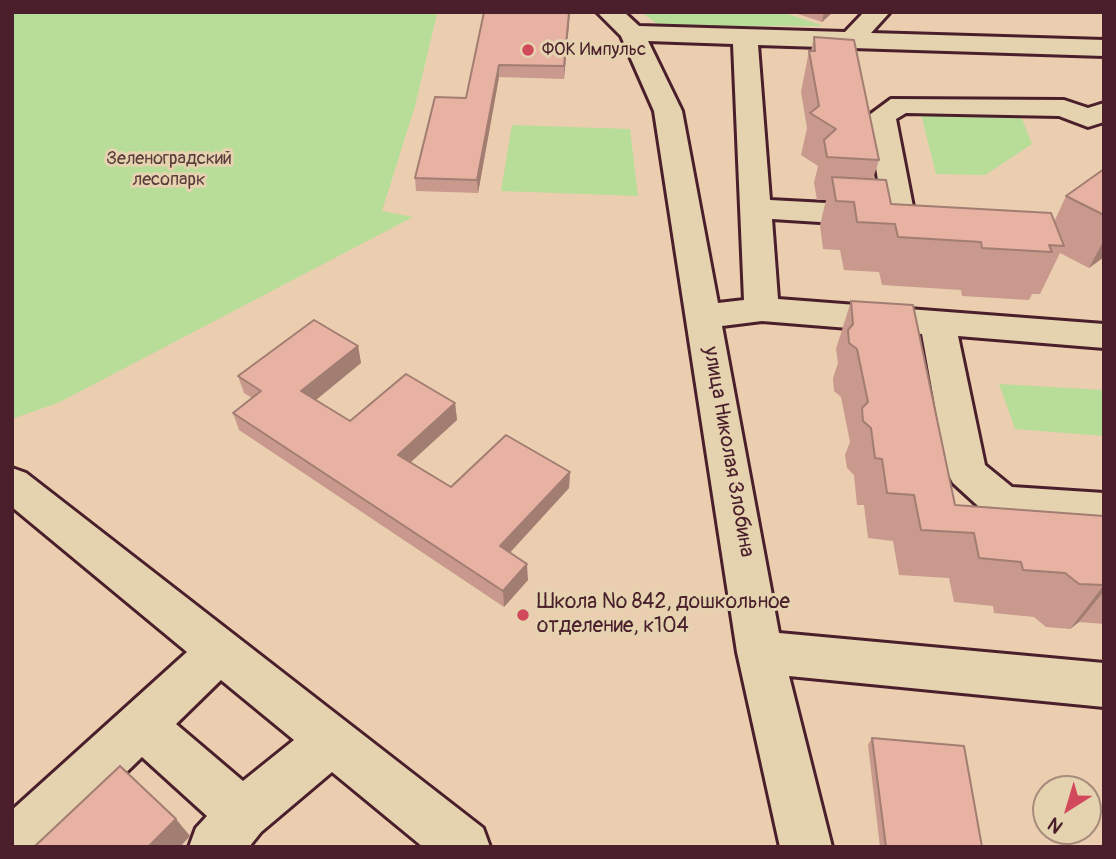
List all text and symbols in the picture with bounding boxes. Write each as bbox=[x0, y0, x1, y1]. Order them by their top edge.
place label: ФОК Импульс bbox=[542, 39, 646, 61]
marker: ФОК Импульс bbox=[520, 42, 536, 58]
park label: Зеленоградский лесопарк bbox=[106, 148, 232, 190]
street label: улица Николая Злобина bbox=[697, 345, 759, 559]
place label: Школа № 842, дошкольное отделение, к104 bbox=[537, 590, 790, 640]
marker: Школа № 842, дошкольное отделение, к104 bbox=[515, 607, 531, 623]
north arrow bbox=[1032, 775, 1102, 845]
text: N bbox=[1043, 812, 1068, 839]

